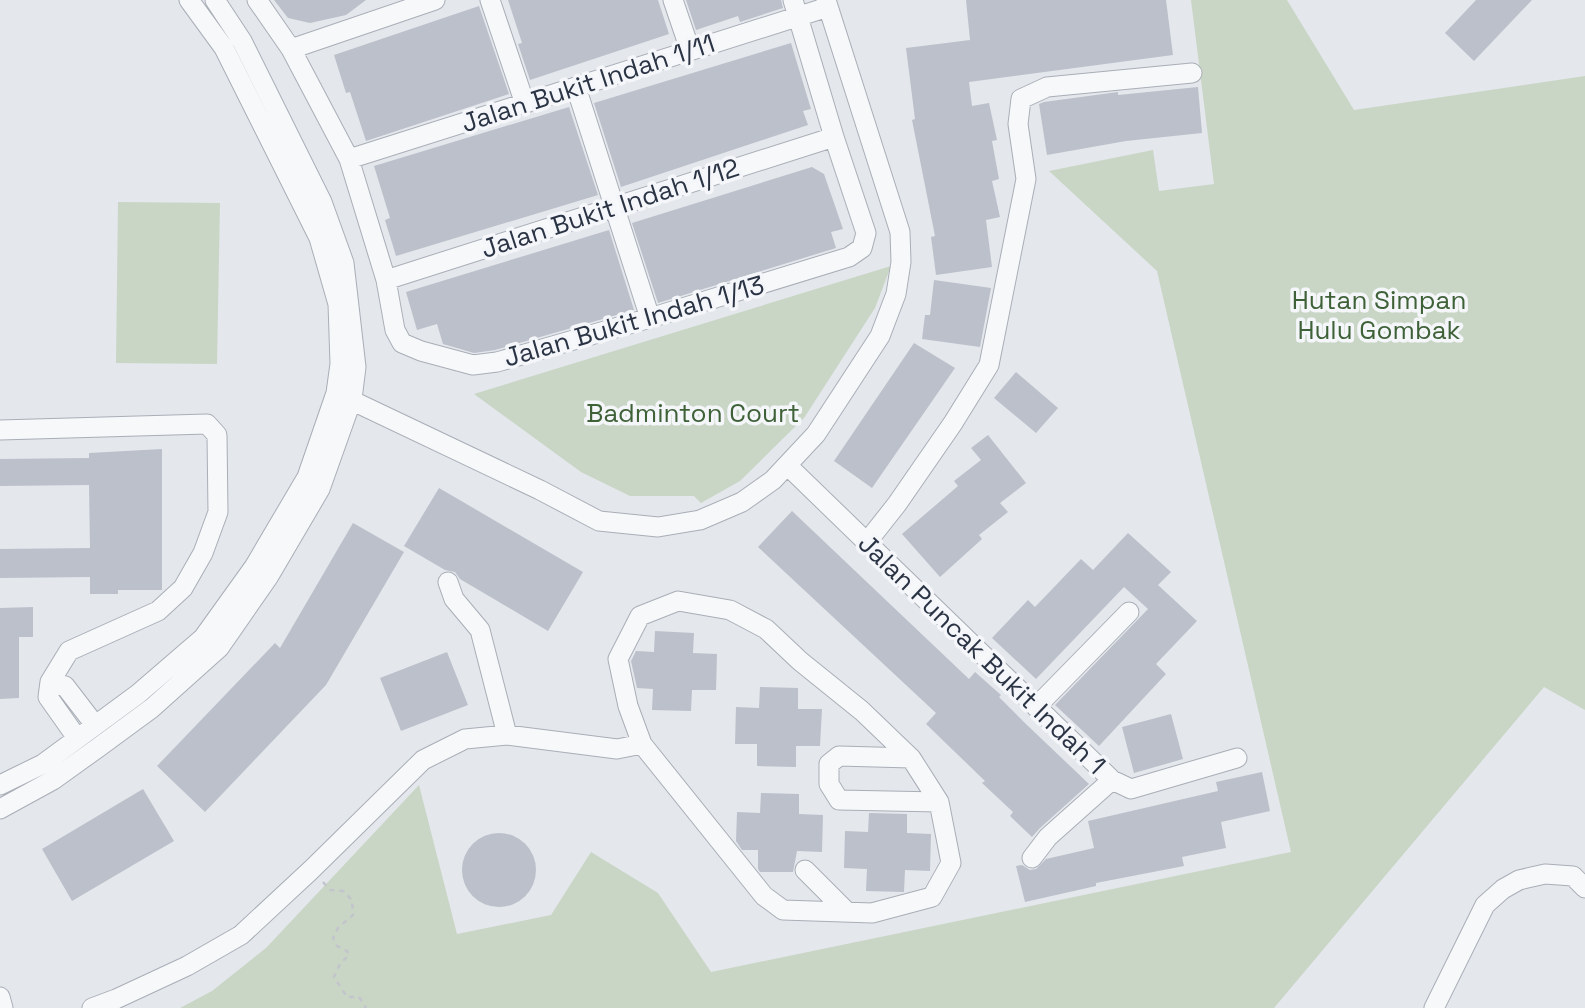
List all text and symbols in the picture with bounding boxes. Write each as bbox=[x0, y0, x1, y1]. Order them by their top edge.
street label: Jalan Bukit Indah 1/11 bbox=[457, 26, 719, 140]
street label: Jalan Bukit Indah 1/12 bbox=[477, 150, 743, 266]
street label: Jalan Bukit Indah 1/13 bbox=[500, 268, 768, 374]
park label: Hutan Simpan Hulu Gombak bbox=[1292, 283, 1466, 347]
park label: Badminton Court bbox=[586, 396, 800, 430]
street label: Jalan Puncak Bukit Indah 1 bbox=[851, 526, 1113, 782]

